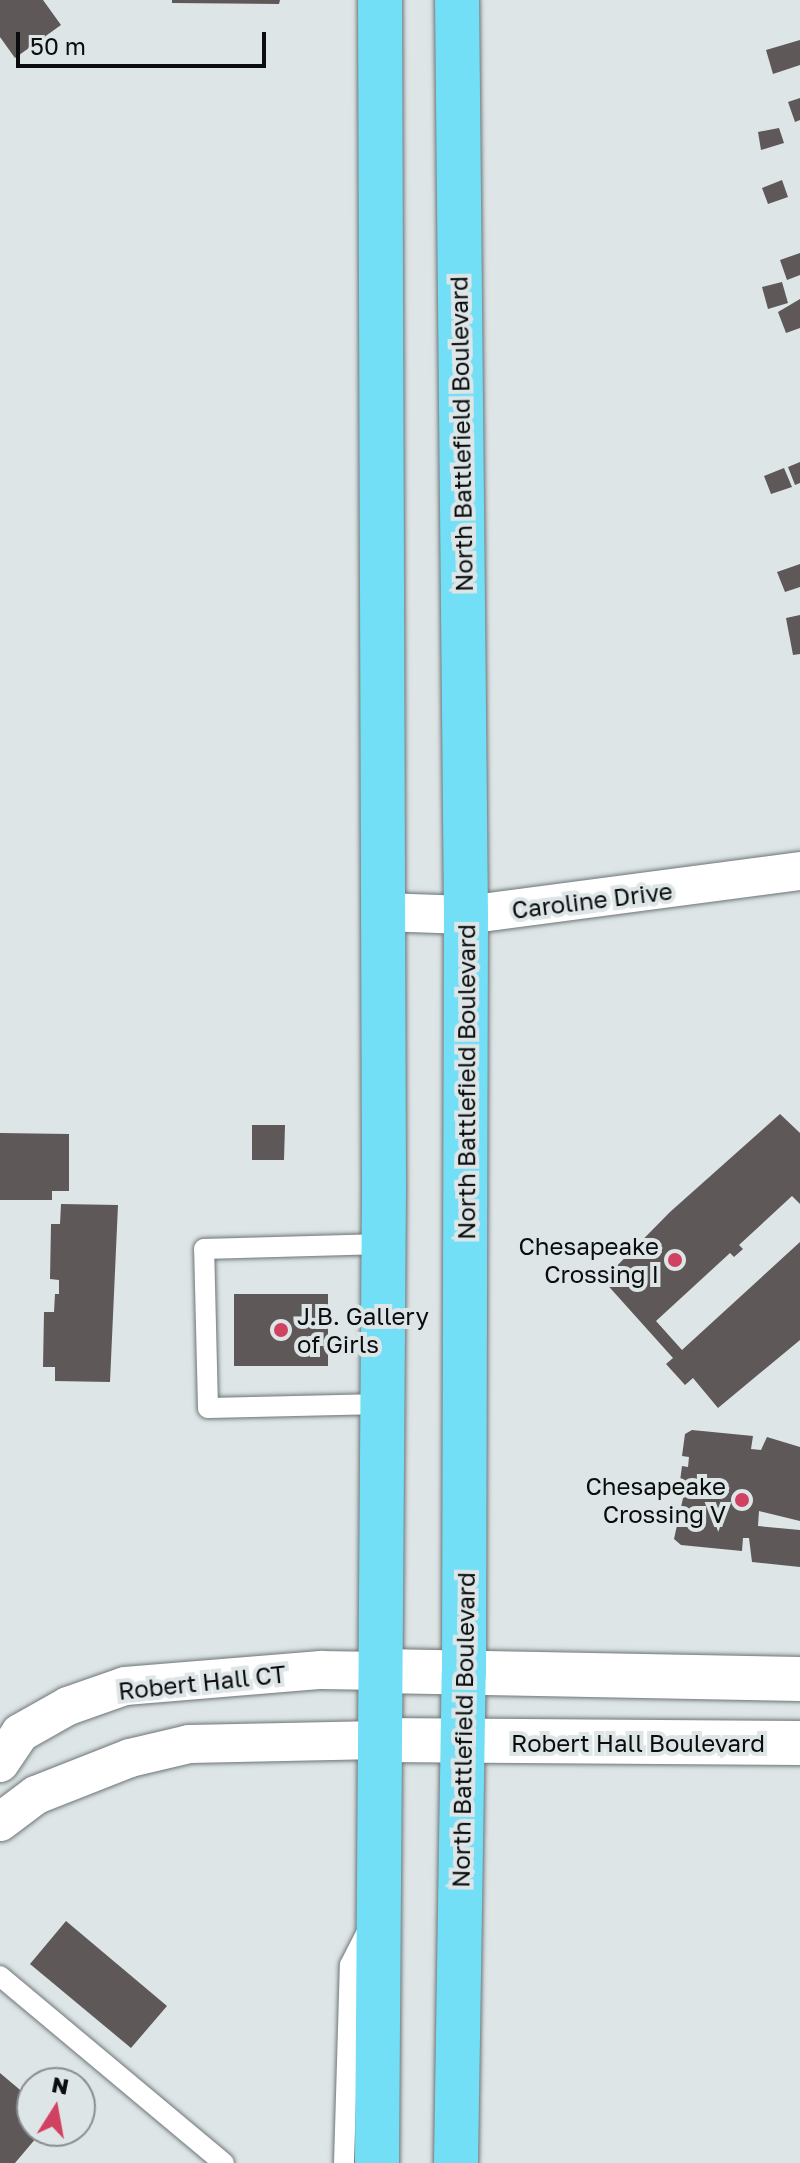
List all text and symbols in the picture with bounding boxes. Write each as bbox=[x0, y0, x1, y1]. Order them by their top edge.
scale bar bbox=[20, 16, 270, 66]
text: 50 m bbox=[30, 31, 86, 60]
street label: North Battlefield Boulevard bbox=[444, 276, 478, 592]
street label: Caroline Drive bbox=[510, 876, 674, 924]
street label: North Battlefield Boulevard bbox=[452, 924, 480, 1240]
place label: Chesapeake Crossing I bbox=[518, 1232, 659, 1288]
marker: Chesapeake Crossing I bbox=[666, 1251, 684, 1269]
place label: J.B. Gallery of Girls bbox=[297, 1302, 429, 1358]
marker: J.B. Gallery of Girls bbox=[272, 1321, 290, 1339]
place label: Chesapeake Crossing V bbox=[585, 1472, 726, 1528]
marker: Chesapeake Crossing V bbox=[733, 1491, 751, 1509]
street label: North Battlefield Boulevard bbox=[446, 1572, 480, 1888]
street label: Robert Hall CT bbox=[117, 1659, 287, 1705]
street label: Robert Hall Boulevard bbox=[511, 1729, 765, 1757]
north arrow bbox=[16, 2067, 96, 2147]
text: N bbox=[49, 2070, 71, 2100]

